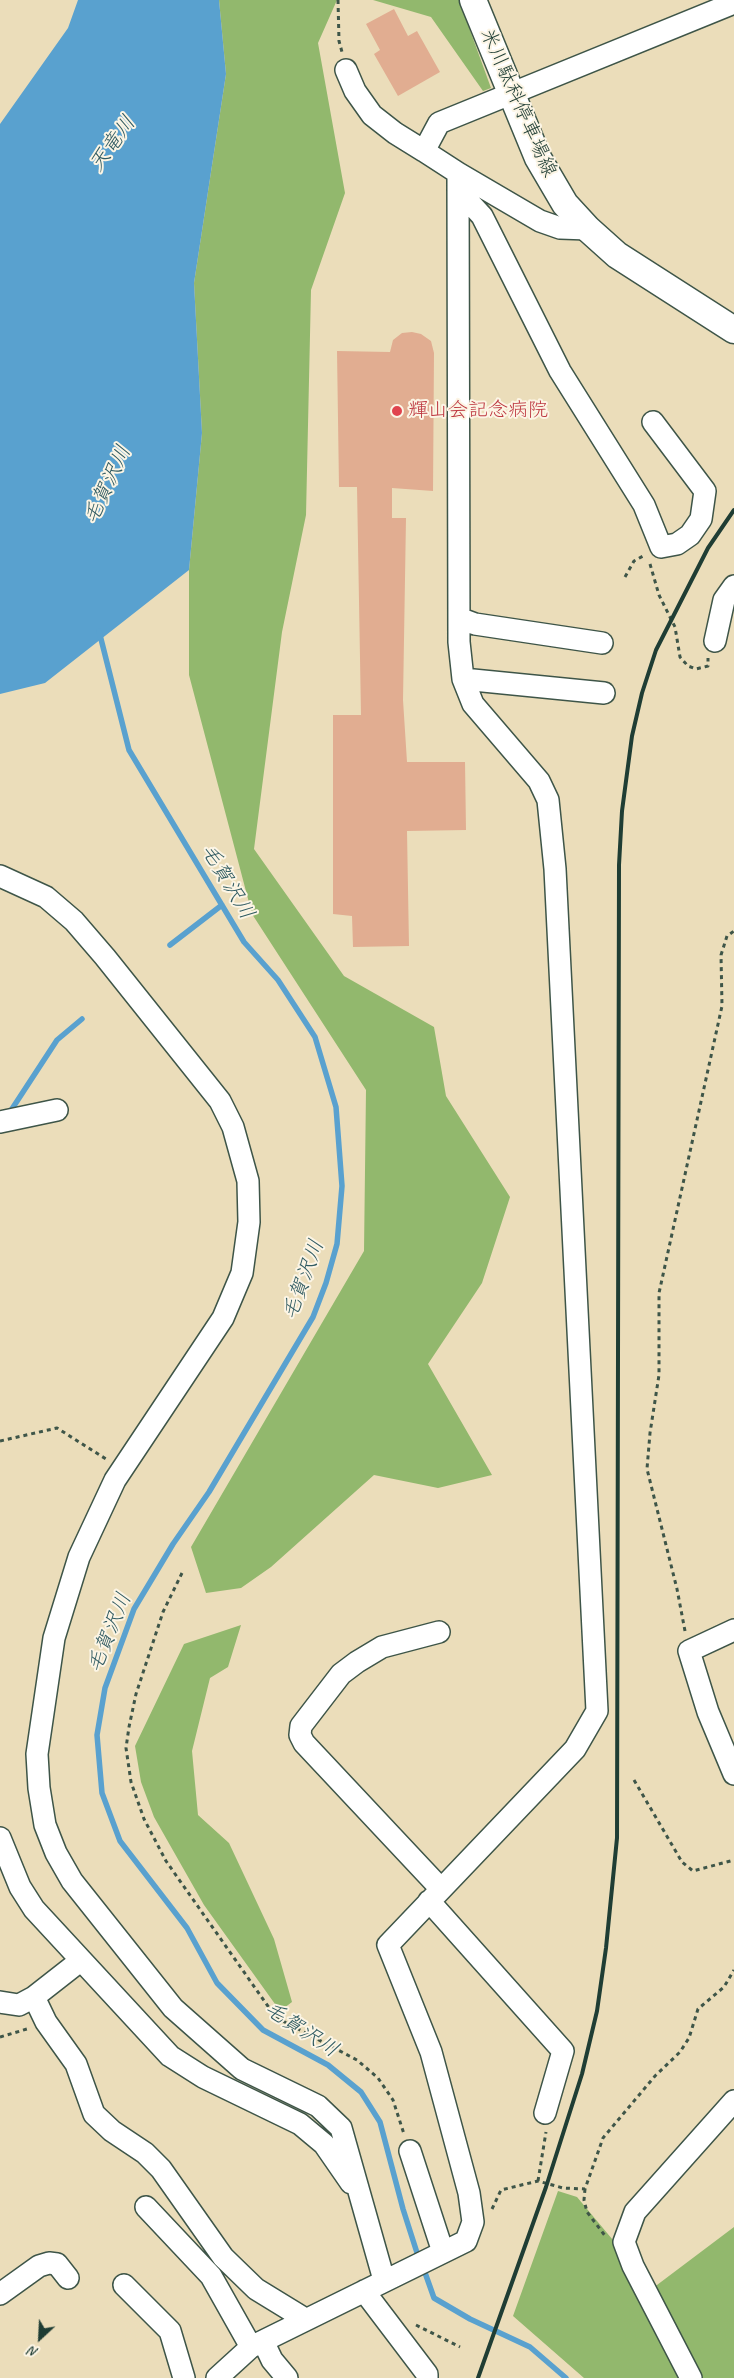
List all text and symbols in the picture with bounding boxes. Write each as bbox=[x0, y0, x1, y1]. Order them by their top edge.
street label: 米川駄科停車場線 bbox=[474, 25, 562, 181]
water label: 天竜川 bbox=[84, 111, 142, 177]
place label: 輝山会記念病院 bbox=[408, 399, 548, 423]
marker: 輝山会記念病院 bbox=[390, 404, 404, 418]
water label: 毛賀沢川 bbox=[79, 442, 137, 528]
water label: 毛賀沢川 bbox=[195, 840, 259, 924]
water label: 毛賀沢川 bbox=[278, 1236, 330, 1324]
water label: 毛賀沢川 bbox=[83, 1589, 137, 1677]
water label: 毛賀沢川 bbox=[259, 1997, 343, 2063]
north arrow bbox=[15, 2313, 65, 2363]
text: N bbox=[26, 2343, 41, 2362]

